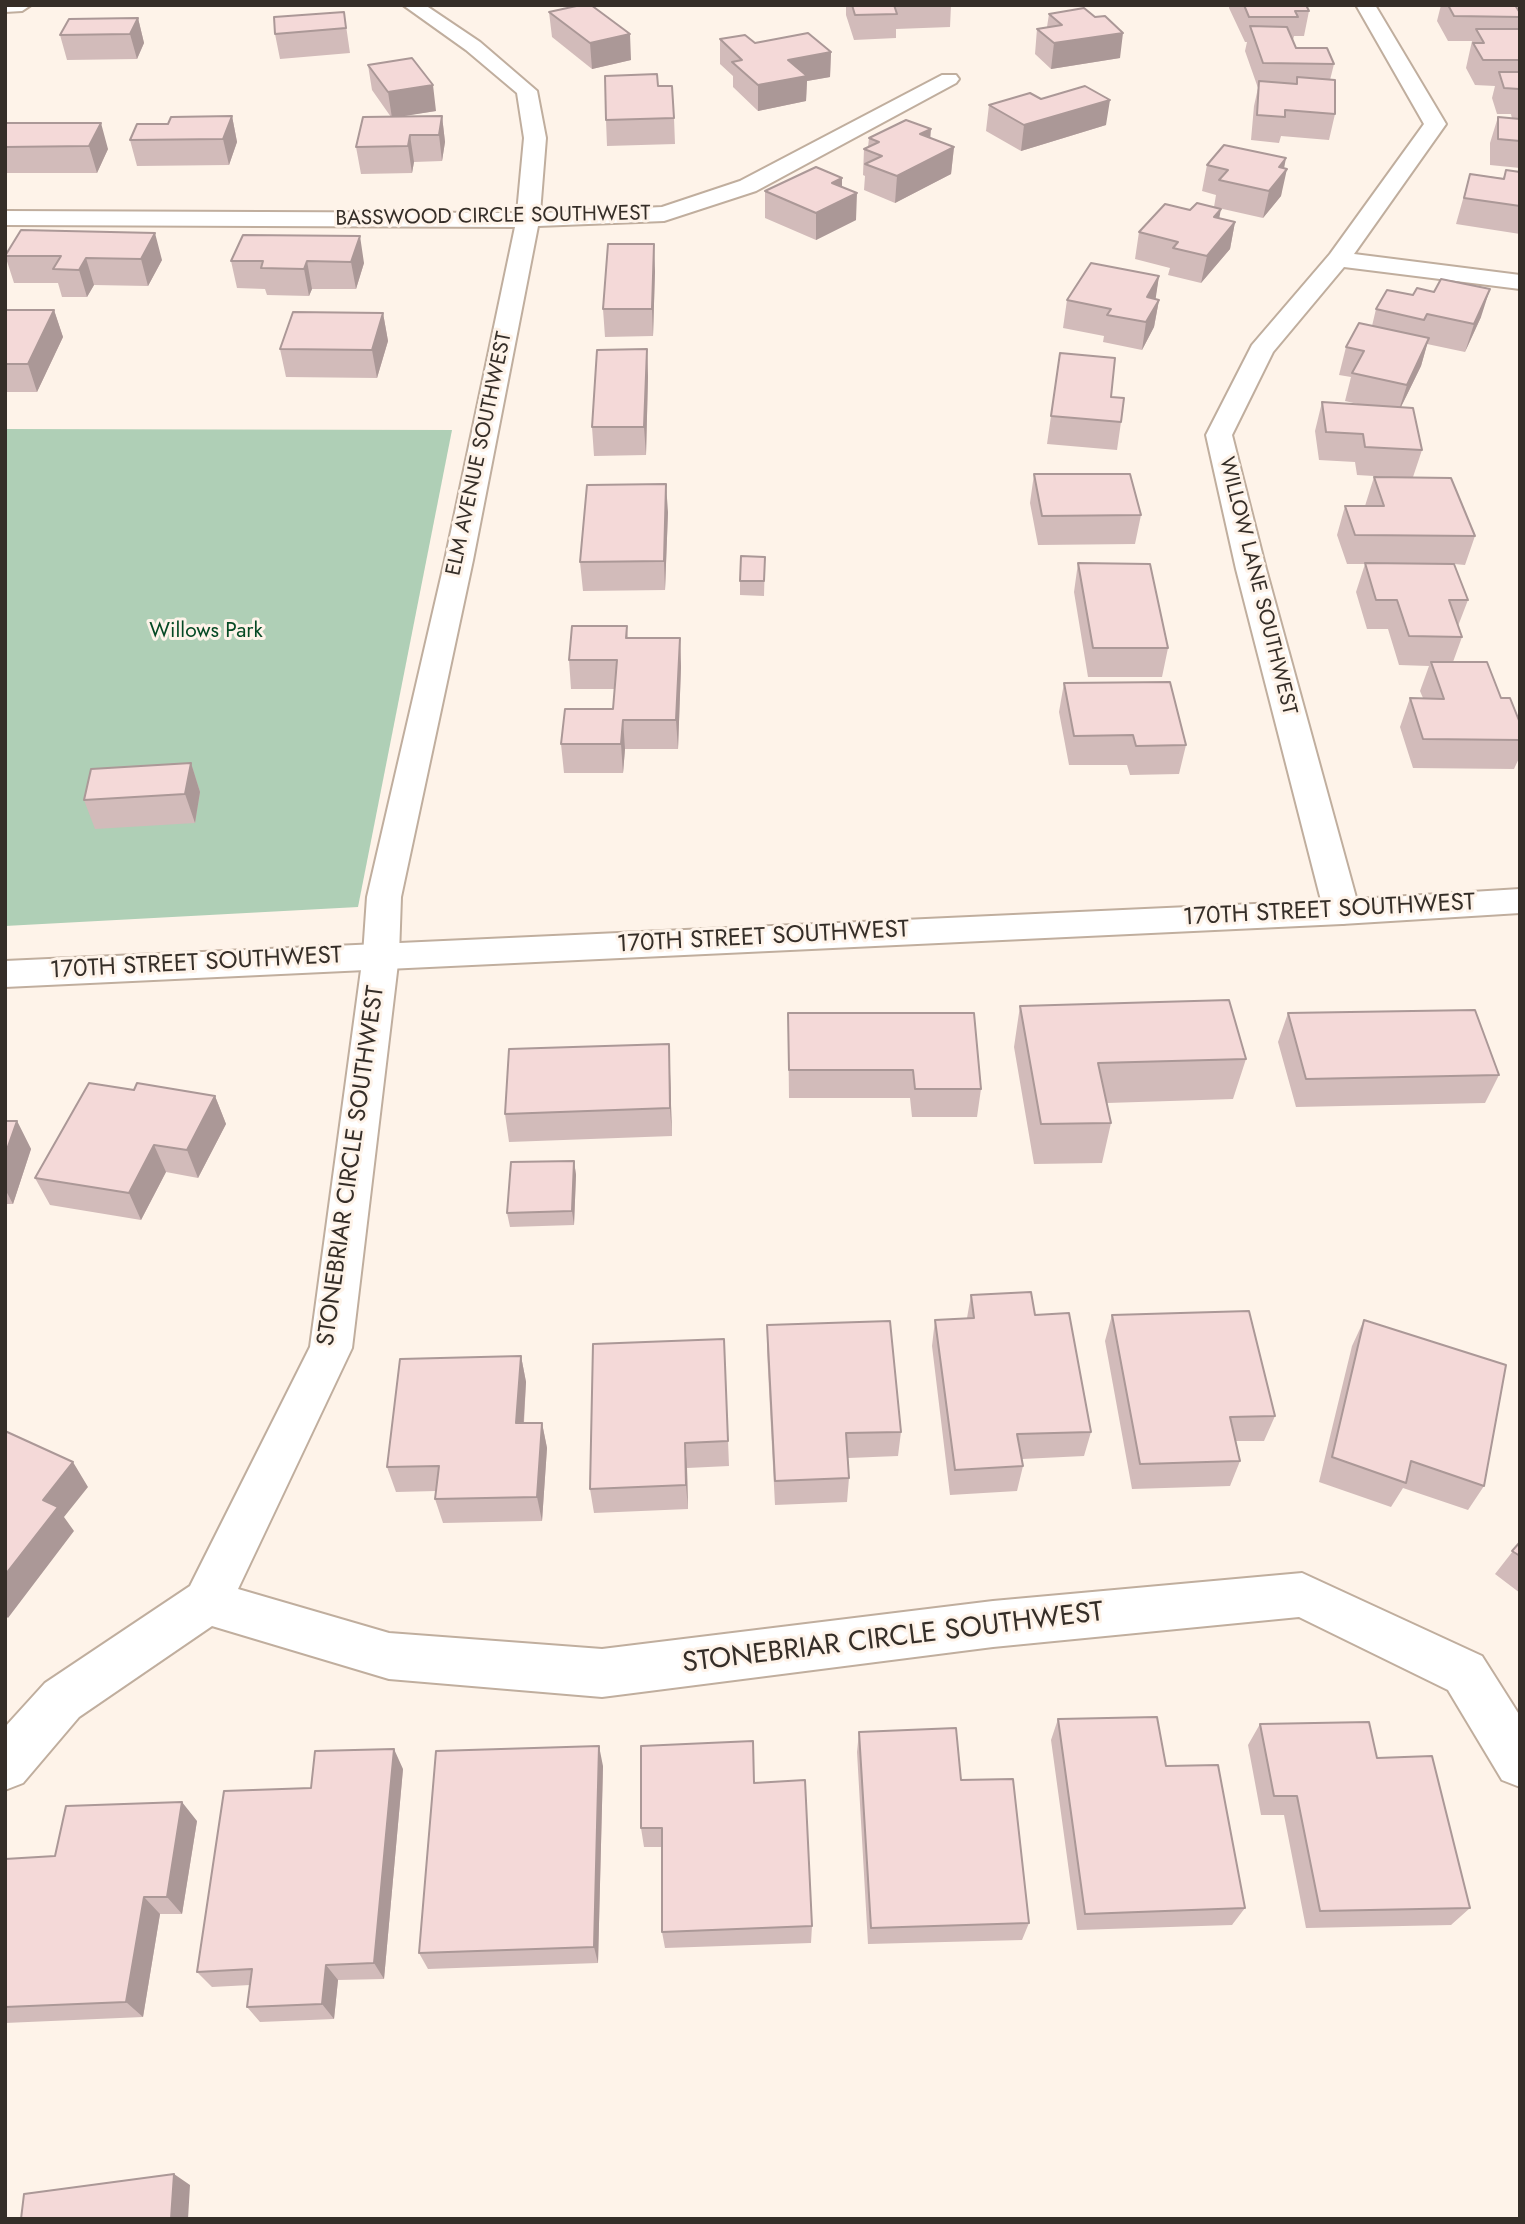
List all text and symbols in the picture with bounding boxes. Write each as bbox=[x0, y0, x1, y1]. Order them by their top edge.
street label: BASSWOOD CIRCLE SOUTHWEST bbox=[335, 202, 651, 232]
street label: ELM AVENUE SOUTHWEST bbox=[442, 330, 518, 578]
street label: WILLOW LANE SOUTHWEST bbox=[1213, 454, 1301, 718]
park label: Willows Park bbox=[149, 619, 263, 645]
street label: 170TH STREET SOUTHWEST bbox=[1182, 889, 1476, 933]
street label: 170TH STREET SOUTHWEST bbox=[616, 916, 910, 960]
street label: 170TH STREET SOUTHWEST bbox=[49, 942, 343, 986]
street label: STONEBRIAR CIRCLE SOUTHWEST bbox=[312, 984, 392, 1348]
street label: STONEBRIAR CIRCLE SOUTHWEST bbox=[681, 1597, 1105, 1681]

